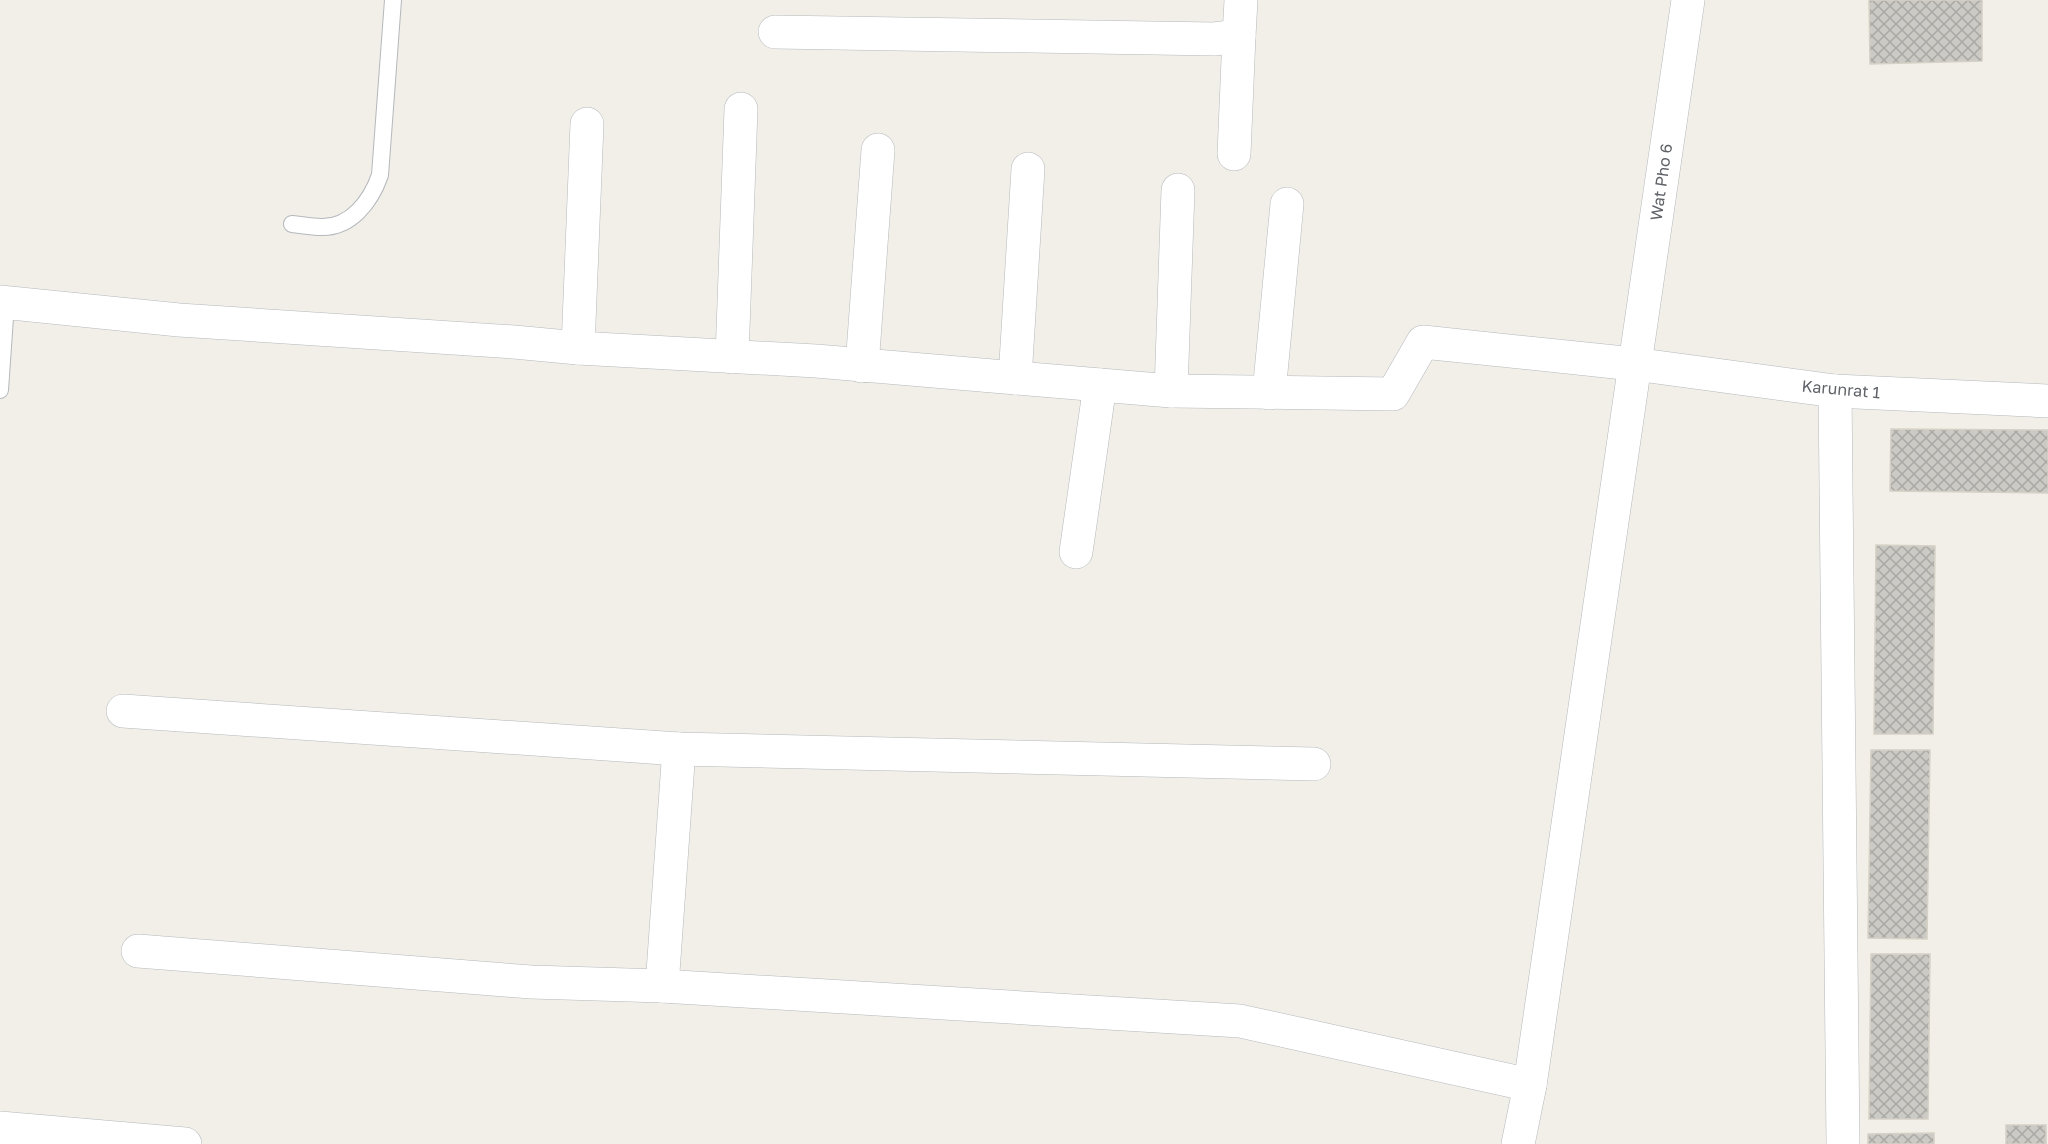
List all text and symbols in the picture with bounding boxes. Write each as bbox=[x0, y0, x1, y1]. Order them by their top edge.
street label: Wat Pho 6 bbox=[1646, 142, 1676, 222]
street label: Karunrat 1 bbox=[1801, 376, 1881, 402]

